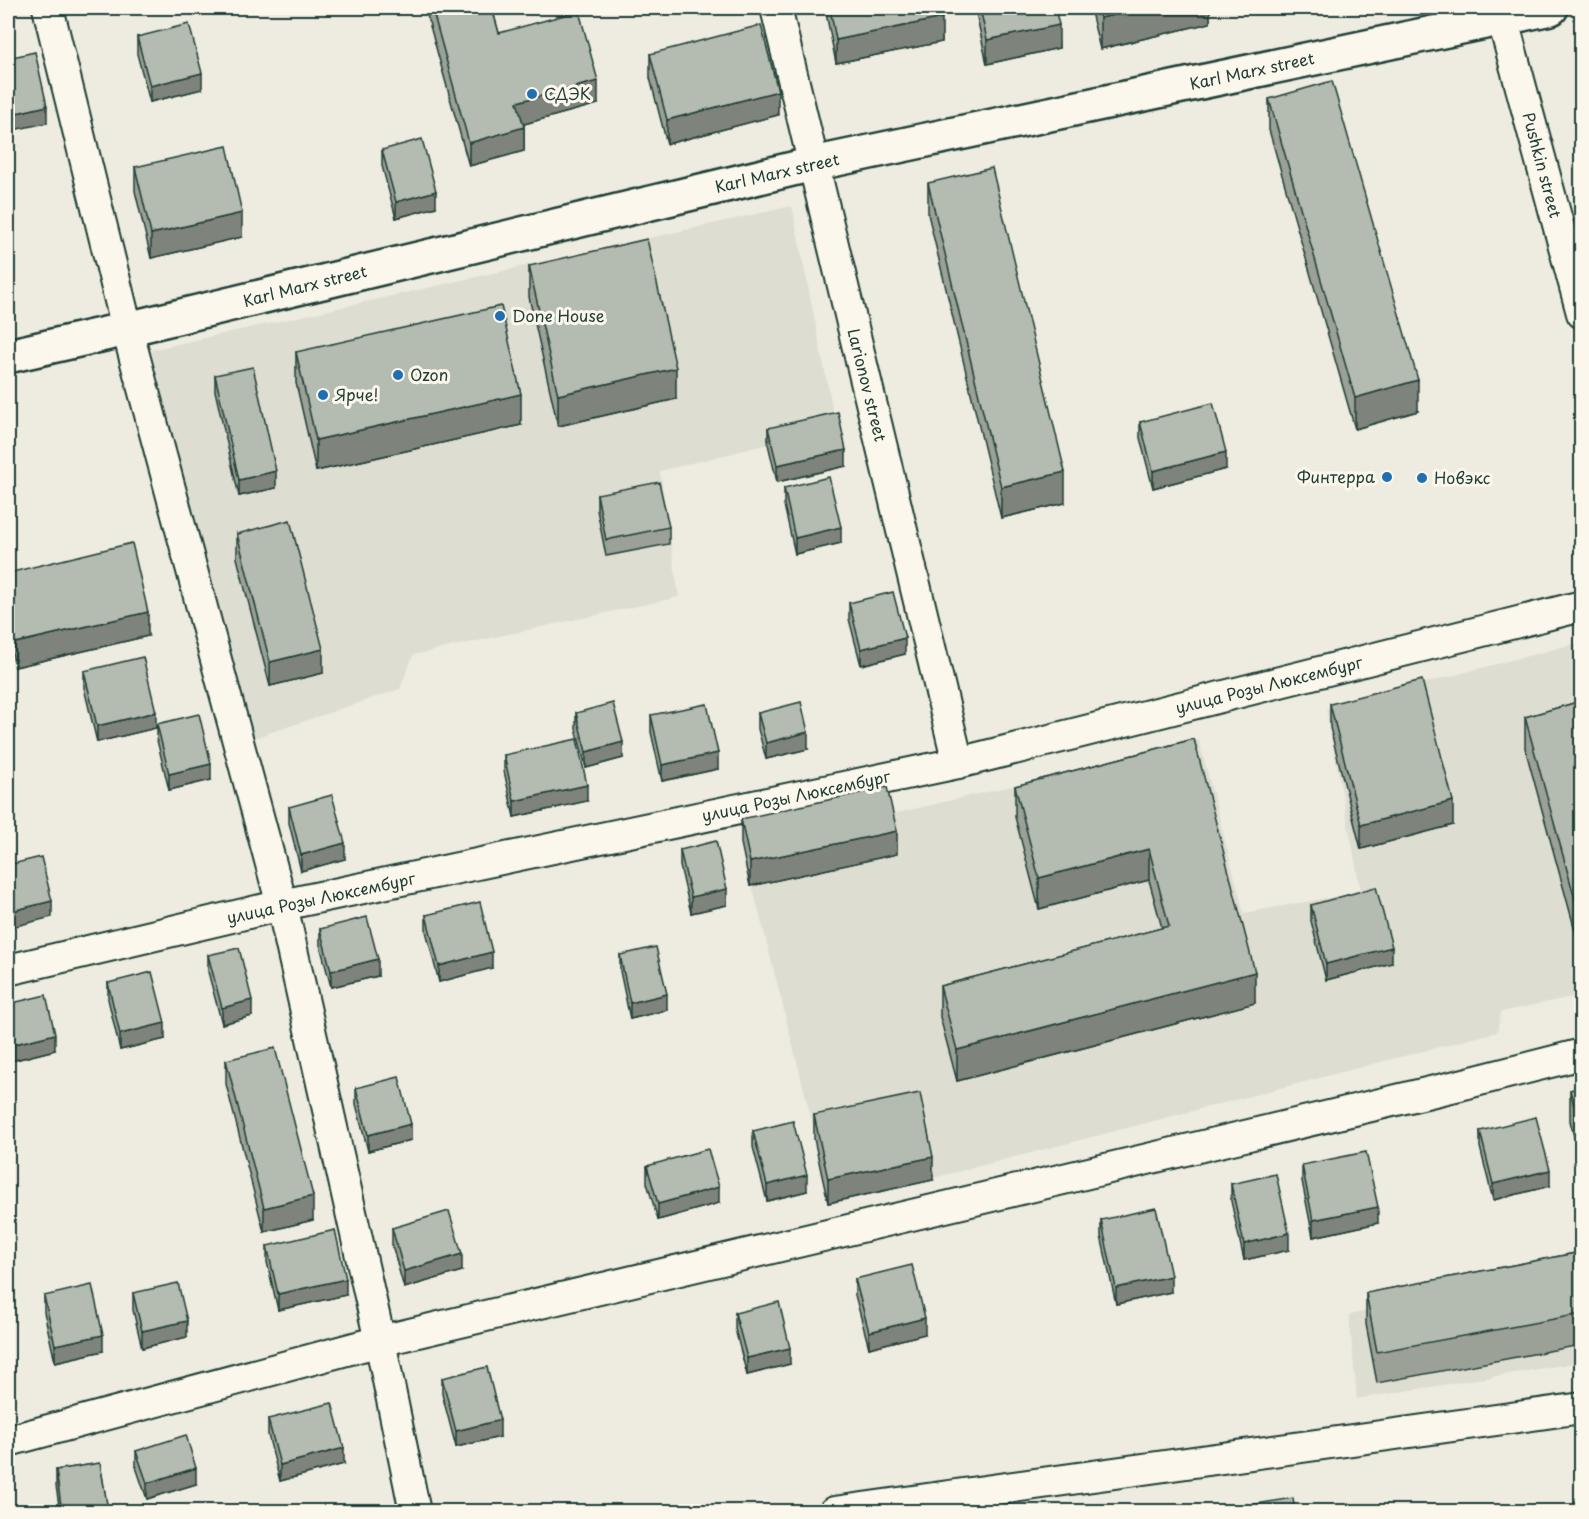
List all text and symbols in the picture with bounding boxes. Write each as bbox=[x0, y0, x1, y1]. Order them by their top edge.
street label: Karl Marx street bbox=[1187, 45, 1316, 95]
place label: СДЭК bbox=[544, 81, 591, 105]
marker: СДЭК bbox=[525, 87, 539, 101]
street label: Pushkin street bbox=[1517, 109, 1569, 221]
street label: Karl Marx street bbox=[712, 146, 841, 198]
street label: Karl Marx street bbox=[240, 258, 369, 312]
place label: Done House bbox=[512, 303, 605, 327]
marker: Done House bbox=[493, 309, 507, 323]
street label: Larionov street bbox=[842, 326, 894, 444]
place label: Ozon bbox=[410, 362, 448, 386]
marker: Ozon bbox=[391, 368, 405, 382]
place label: Ярче! bbox=[334, 382, 378, 406]
marker: Ярче! bbox=[316, 388, 330, 402]
place label: Финтерра bbox=[1297, 464, 1375, 488]
place label: Новэкс bbox=[1434, 465, 1490, 489]
marker: Финтерра bbox=[1380, 470, 1394, 484]
marker: Новэкс bbox=[1415, 471, 1429, 485]
street label: улица Розы Люксембург bbox=[1173, 649, 1366, 719]
street label: улица Розы Люксембург bbox=[699, 763, 893, 827]
street label: улица Розы Люксембург bbox=[224, 865, 418, 929]

